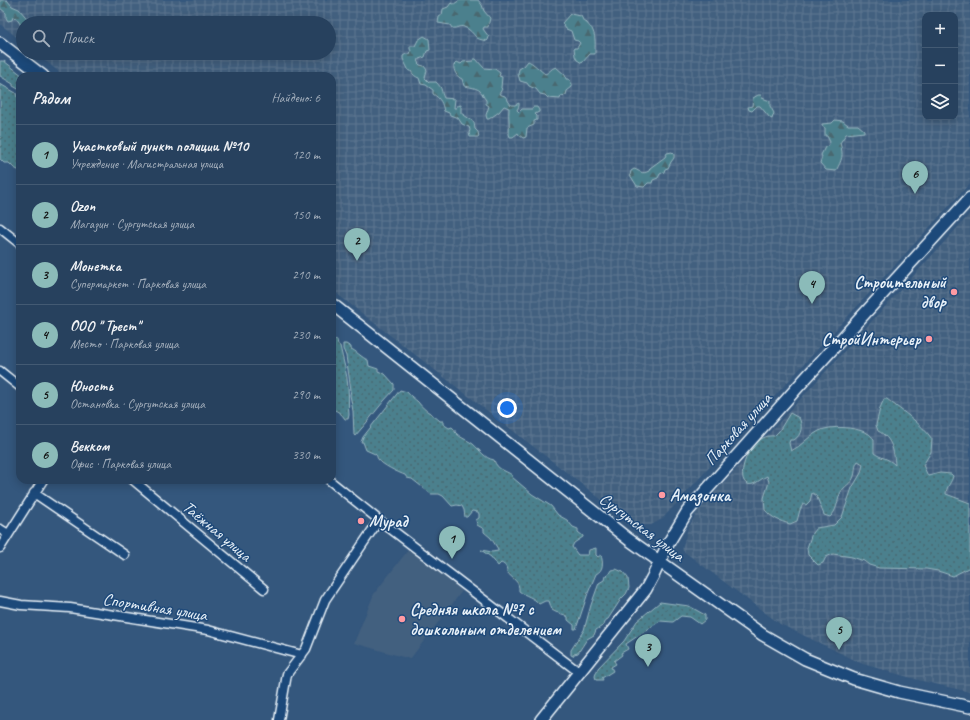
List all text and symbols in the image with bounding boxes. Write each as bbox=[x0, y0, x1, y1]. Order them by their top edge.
map controls bbox=[922, 12, 958, 120]
button: + bbox=[922, 12, 958, 48]
search box bbox=[16, 16, 336, 60]
icon: search bbox=[30, 27, 52, 49]
text: Поиск bbox=[62, 29, 94, 48]
button: − bbox=[922, 48, 958, 84]
button: layers bbox=[922, 84, 958, 120]
text: Рядом bbox=[32, 88, 70, 109]
text: Найдено: 6 bbox=[272, 90, 320, 106]
text: Участковый пункт полиции №10 bbox=[70, 137, 248, 156]
text: 1 bbox=[42, 147, 48, 163]
text: 120 m bbox=[292, 147, 320, 163]
text: Учреждение · Магистральная улица bbox=[70, 156, 223, 172]
pin: 6 bbox=[902, 161, 928, 194]
text: Ozon bbox=[70, 197, 95, 216]
text: 2 bbox=[42, 207, 48, 223]
text: 150 m bbox=[292, 207, 320, 223]
text: Магазин · Сургутская улица bbox=[70, 216, 194, 232]
pin: 2 bbox=[344, 228, 370, 261]
text: Монетка bbox=[70, 257, 121, 276]
text: 3 bbox=[42, 267, 48, 283]
text: 210 m bbox=[292, 267, 320, 283]
pin: 4 bbox=[799, 271, 825, 304]
place label: Строительный двор bbox=[854, 272, 948, 313]
text: Супермаркет · Парковая улица bbox=[70, 276, 206, 292]
marker: Строительный двор bbox=[949, 287, 959, 297]
text: ООО " Трест" bbox=[70, 317, 140, 336]
text: 4 bbox=[42, 327, 48, 343]
text: 230 m bbox=[292, 327, 320, 343]
place label: СтройИнтерьер bbox=[822, 329, 922, 350]
marker: СтройИнтерьер bbox=[924, 334, 934, 344]
text: Место · Парковая улица bbox=[70, 336, 179, 352]
text: Юность bbox=[70, 377, 113, 396]
text: 5 bbox=[42, 387, 48, 403]
text: 290 m bbox=[292, 387, 320, 403]
street label: Парковая улица bbox=[700, 387, 777, 470]
text: Остановка · Сургутская улица bbox=[70, 396, 205, 412]
your location bbox=[497, 398, 517, 418]
text: Векком bbox=[70, 437, 109, 456]
text: 6 bbox=[42, 447, 48, 463]
text: 330 m bbox=[292, 447, 320, 463]
text: Офис · Парковая улица bbox=[70, 456, 171, 472]
place label: Амазонка bbox=[670, 485, 732, 507]
street label: Сургутская улица bbox=[595, 488, 690, 567]
marker: Амазонка bbox=[657, 490, 667, 500]
street label: Таёжная улица bbox=[178, 496, 257, 567]
place label: Мурад bbox=[369, 511, 409, 532]
marker: Мурад bbox=[356, 516, 366, 526]
pin: 1 bbox=[439, 526, 465, 559]
street label: Спортивная улица bbox=[101, 588, 210, 626]
place label: Средняя школа №7 с дошкольным отделением bbox=[410, 599, 562, 640]
marker: Средняя школа №7 с дошкольным отделением bbox=[397, 614, 407, 624]
pin: 5 bbox=[826, 617, 852, 650]
pin: 3 bbox=[635, 634, 661, 667]

